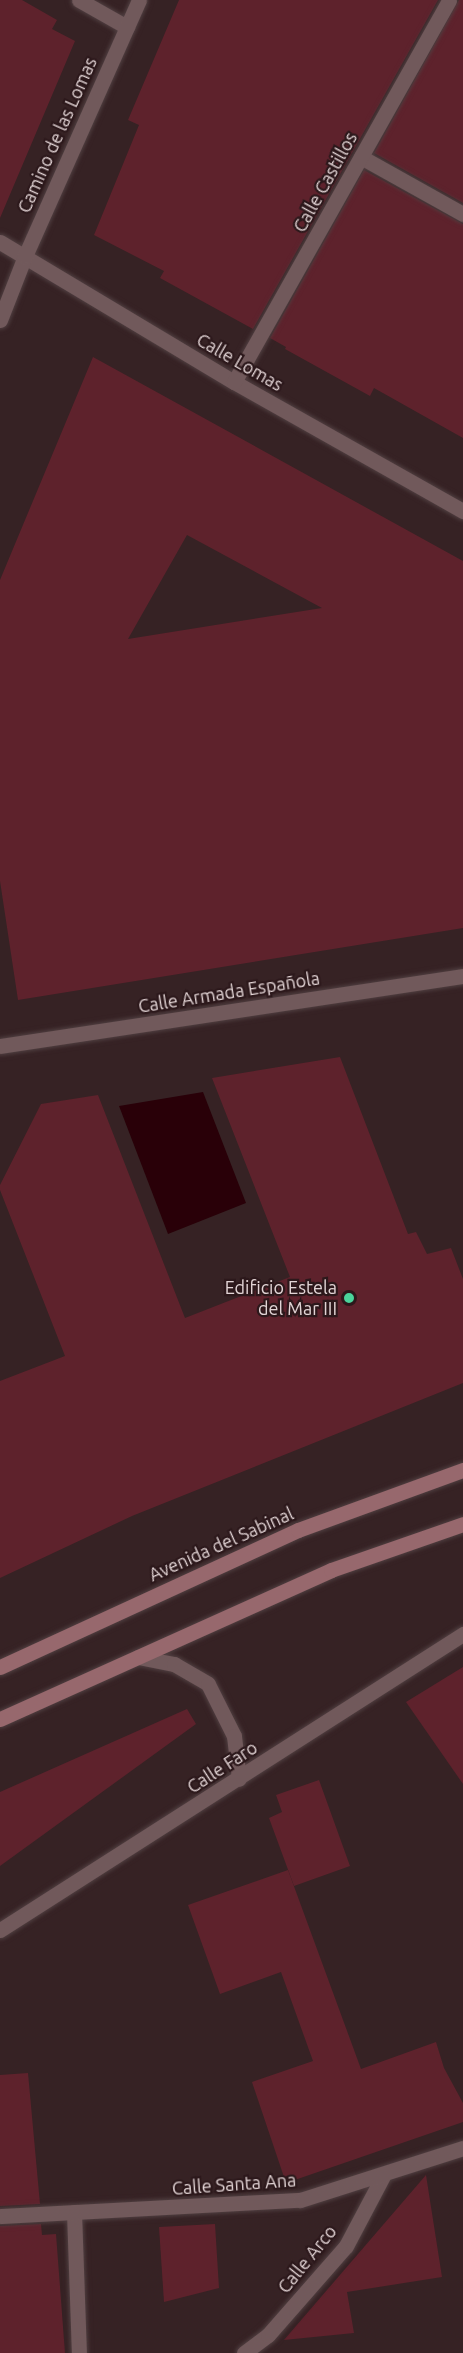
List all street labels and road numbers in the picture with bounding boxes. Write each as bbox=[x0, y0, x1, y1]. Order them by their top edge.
street label: Camino de las Lomas bbox=[13, 54, 101, 216]
street label: Calle Castillos bbox=[289, 128, 361, 236]
street label: Calle Lomas bbox=[193, 329, 287, 395]
street label: Calle Armada Española bbox=[137, 967, 321, 1017]
street label: Avenida del Sabinal bbox=[145, 1502, 297, 1586]
street label: Calle Faro bbox=[183, 1736, 261, 1798]
street label: Calle Santa Ana bbox=[171, 2169, 297, 2199]
street label: Calle Arco bbox=[273, 2221, 341, 2297]

